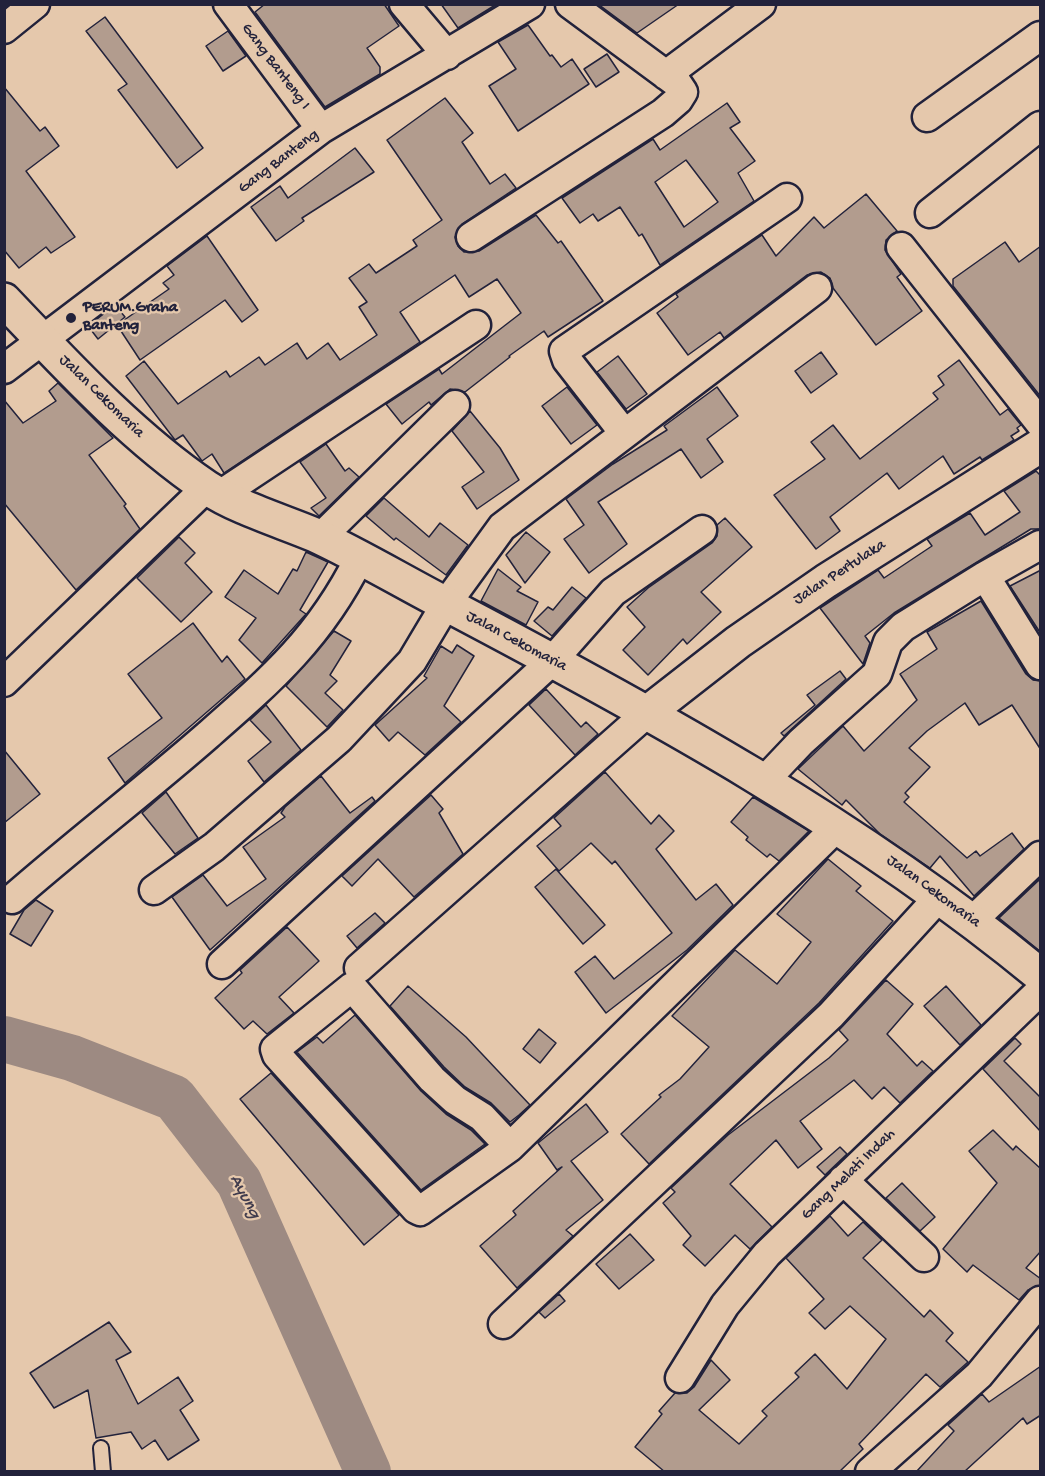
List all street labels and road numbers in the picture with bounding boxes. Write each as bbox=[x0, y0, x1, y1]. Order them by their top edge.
street label: Gang Banteng I bbox=[236, 20, 314, 114]
street label: Gang Banteng bbox=[235, 126, 323, 198]
street label: Jalan Cekomaria bbox=[54, 351, 148, 443]
street label: Jalan Pertulaka bbox=[790, 536, 890, 610]
street label: Jalan Cekomaria bbox=[462, 607, 570, 677]
street label: Jalan Cekomaria bbox=[882, 851, 984, 933]
street label: Gang Melati Indah bbox=[798, 1125, 900, 1225]

